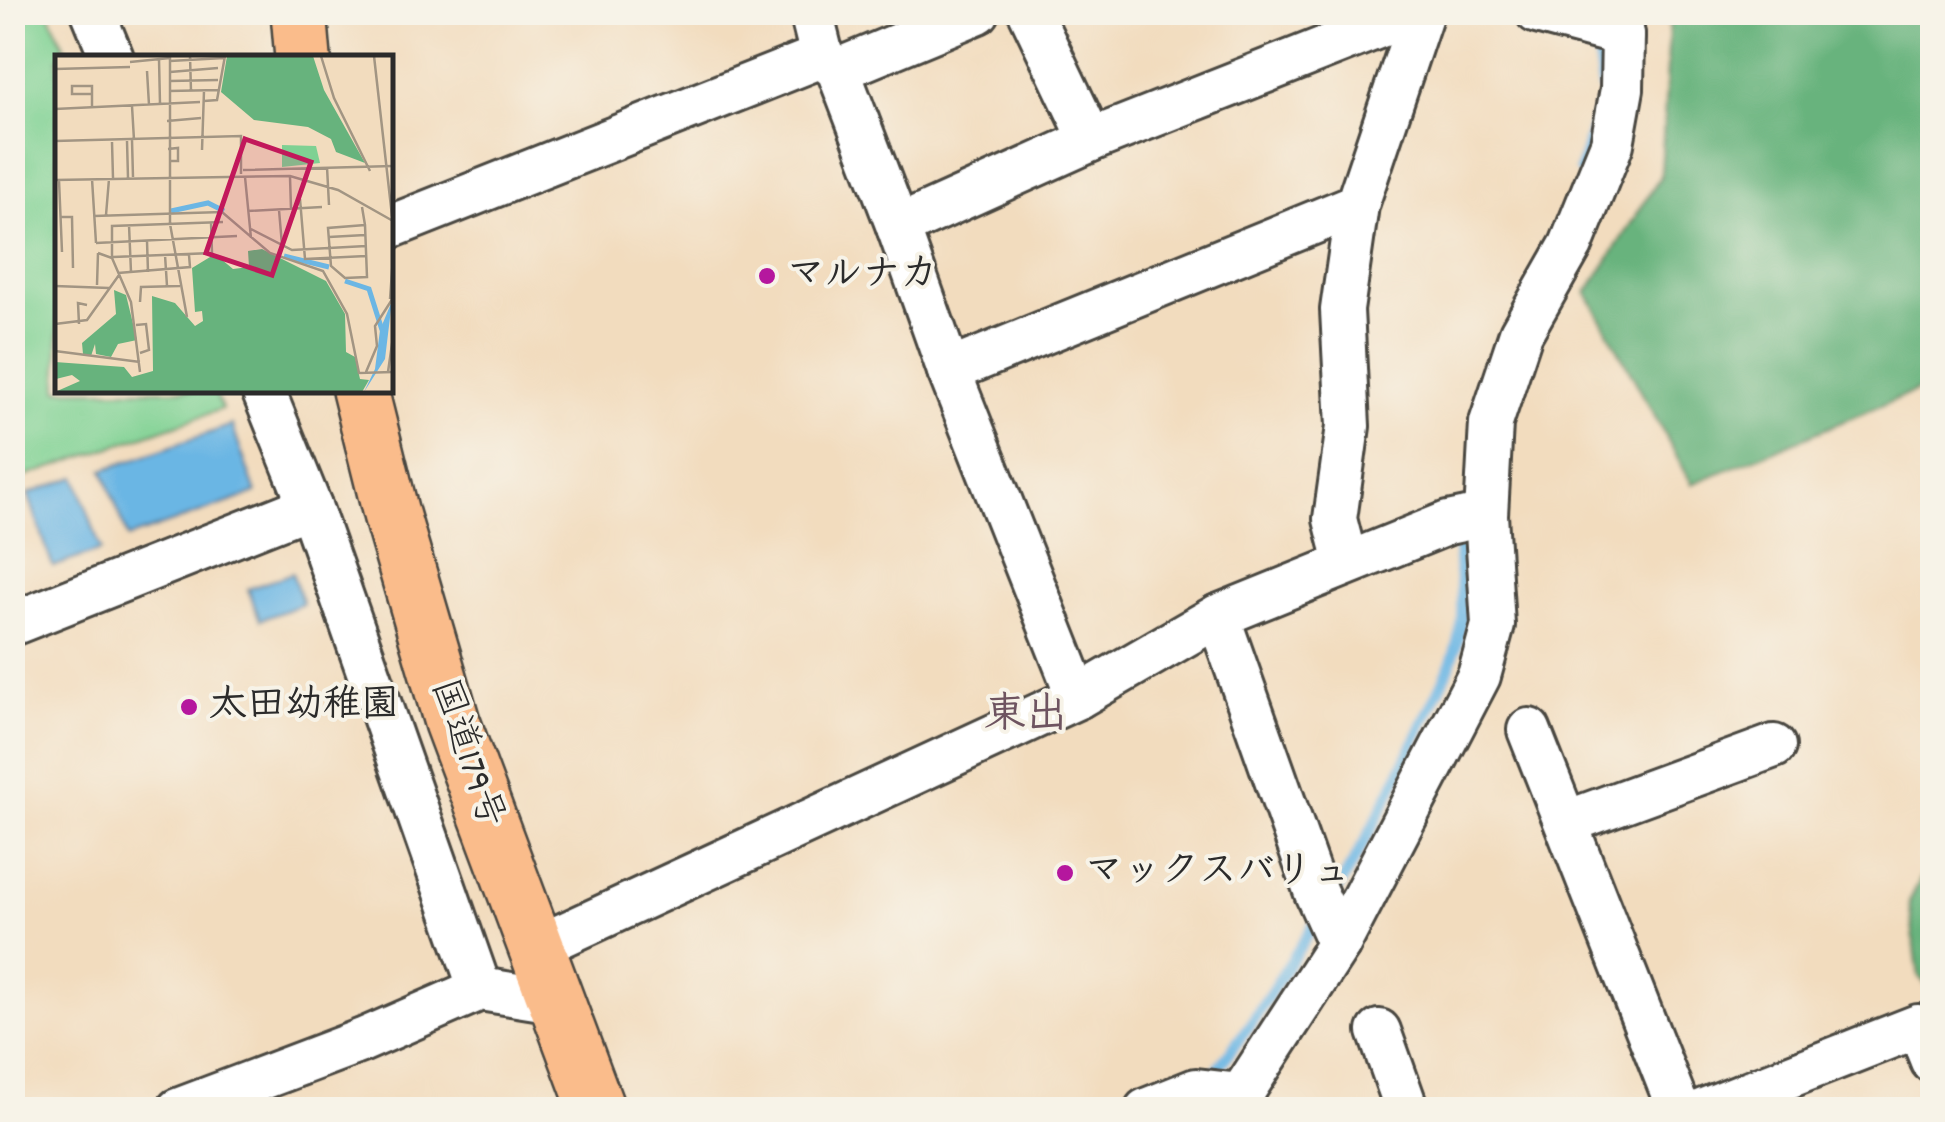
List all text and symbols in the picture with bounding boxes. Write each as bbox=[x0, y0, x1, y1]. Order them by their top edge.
inset map bbox=[55, 55, 392, 392]
place label: マルナカ bbox=[787, 249, 938, 304]
marker: マルナカ bbox=[756, 265, 778, 287]
street label: 国道179号 bbox=[414, 672, 516, 836]
place label: 太田幼稚園 bbox=[209, 680, 399, 735]
district label: 東出 bbox=[984, 688, 1068, 748]
marker: 太田幼稚園 bbox=[178, 696, 200, 718]
place label: マックスバリュ bbox=[1085, 846, 1351, 901]
marker: マックスバリュ bbox=[1054, 862, 1076, 884]

